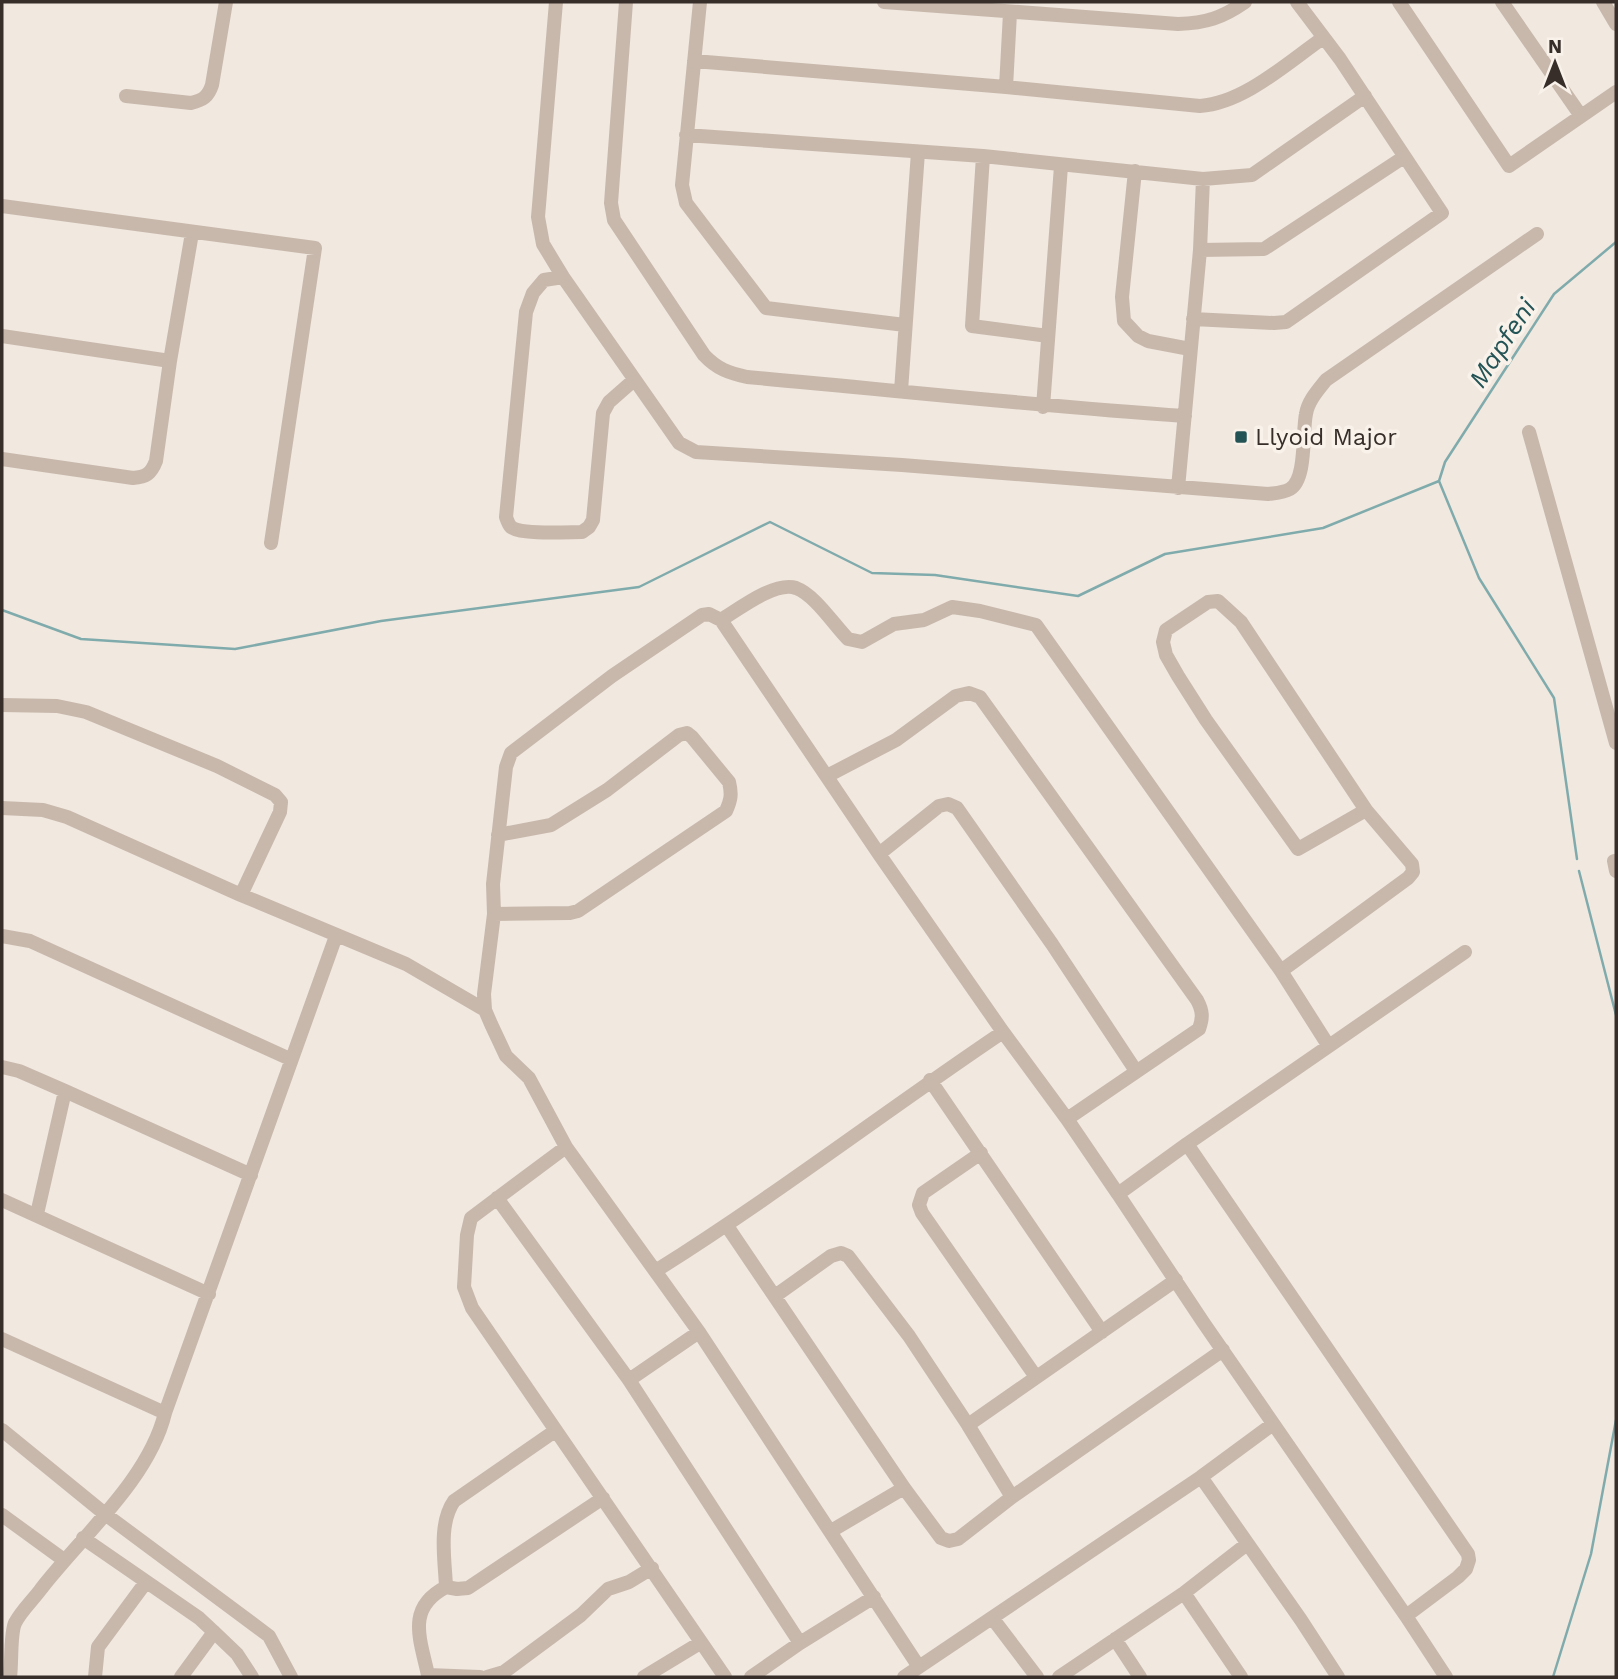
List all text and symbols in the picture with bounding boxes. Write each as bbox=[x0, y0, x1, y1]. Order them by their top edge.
north arrow bbox=[1520, 28, 1590, 98]
text: N bbox=[1548, 35, 1562, 58]
water label: Mapfeni bbox=[1462, 292, 1542, 393]
place label: Llyoid Major bbox=[1255, 423, 1397, 451]
marker: Llyoid Major bbox=[1233, 429, 1249, 445]

